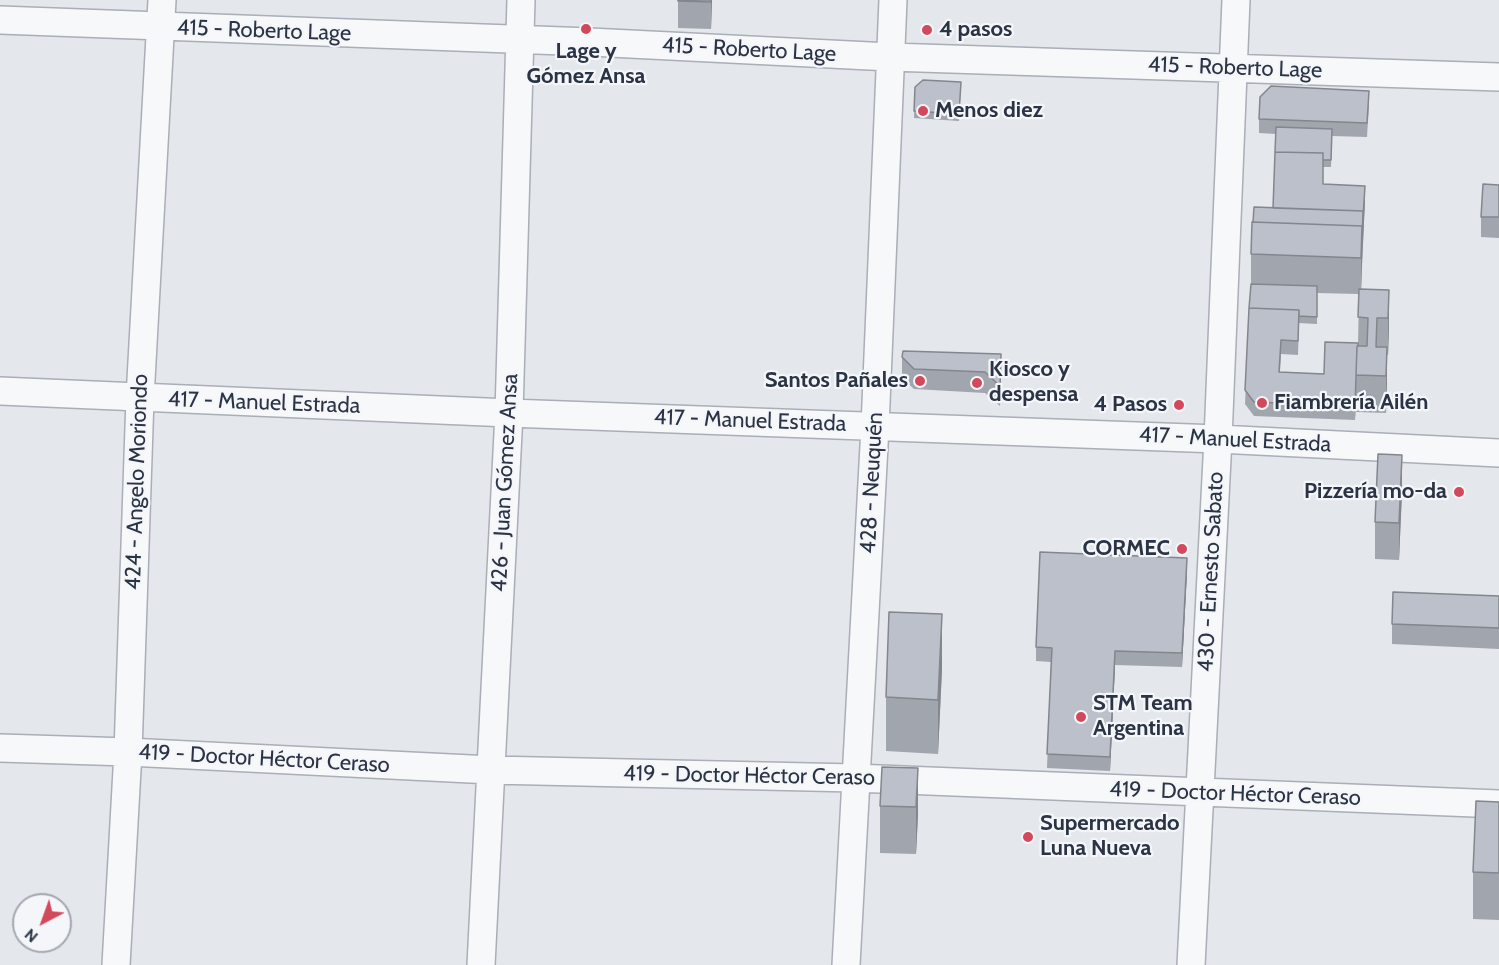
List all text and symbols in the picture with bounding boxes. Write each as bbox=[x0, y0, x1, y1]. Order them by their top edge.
street label: 415 - Roberto Lage bbox=[176, 15, 352, 47]
place label: 4 pasos bbox=[939, 17, 1012, 43]
marker: Lage y Gómez Ansa bbox=[579, 22, 593, 36]
marker: 4 pasos bbox=[920, 23, 934, 37]
street label: 415 - Roberto Lage bbox=[661, 32, 837, 68]
place label: Lage y Gómez Ansa bbox=[527, 39, 645, 90]
street label: 415 - Roberto Lage bbox=[1147, 52, 1323, 84]
place label: Menos diez bbox=[935, 98, 1043, 124]
marker: Menos diez bbox=[916, 104, 930, 118]
place label: Kiosco y despensa bbox=[989, 357, 1079, 408]
place label: Santos Pañales bbox=[765, 368, 908, 394]
street label: 424 - Angelo Moriondo bbox=[120, 373, 154, 591]
street label: 426 - Juan Gómez Ansa bbox=[486, 373, 524, 593]
marker: Santos Pañales bbox=[913, 374, 927, 388]
marker: Kiosco y despensa bbox=[970, 376, 984, 390]
street label: 417 - Manuel Estrada bbox=[167, 386, 361, 420]
place label: Fiambrería Ailén bbox=[1274, 390, 1428, 416]
place label: 4 Pasos bbox=[1093, 392, 1167, 418]
marker: Fiambrería Ailén bbox=[1255, 396, 1269, 410]
marker: 4 Pasos bbox=[1172, 398, 1186, 412]
street label: 417 - Manuel Estrada bbox=[653, 404, 847, 438]
street label: 428 - Neuquén bbox=[855, 411, 889, 555]
street label: 417 - Manuel Estrada bbox=[1138, 422, 1332, 458]
street label: 430 - Ernesto Sabato bbox=[1193, 471, 1229, 673]
place label: Pizzería mo-da bbox=[1304, 479, 1447, 505]
marker: Pizzería mo-da bbox=[1452, 485, 1466, 499]
place label: CORMEC bbox=[1082, 536, 1170, 562]
marker: CORMEC bbox=[1175, 542, 1189, 556]
place label: STM Team Argentina bbox=[1093, 691, 1193, 742]
marker: STM Team Argentina bbox=[1074, 710, 1088, 724]
street label: 419 - Doctor Héctor Ceraso bbox=[138, 739, 390, 779]
street label: 419 - Doctor Héctor Ceraso bbox=[623, 761, 875, 791]
street label: 419 - Doctor Héctor Ceraso bbox=[1109, 776, 1361, 812]
place label: Supermercado Luna Nueva bbox=[1040, 811, 1180, 862]
marker: Supermercado Luna Nueva bbox=[1021, 830, 1035, 844]
north arrow bbox=[12, 893, 72, 953]
text: N bbox=[21, 925, 42, 946]

